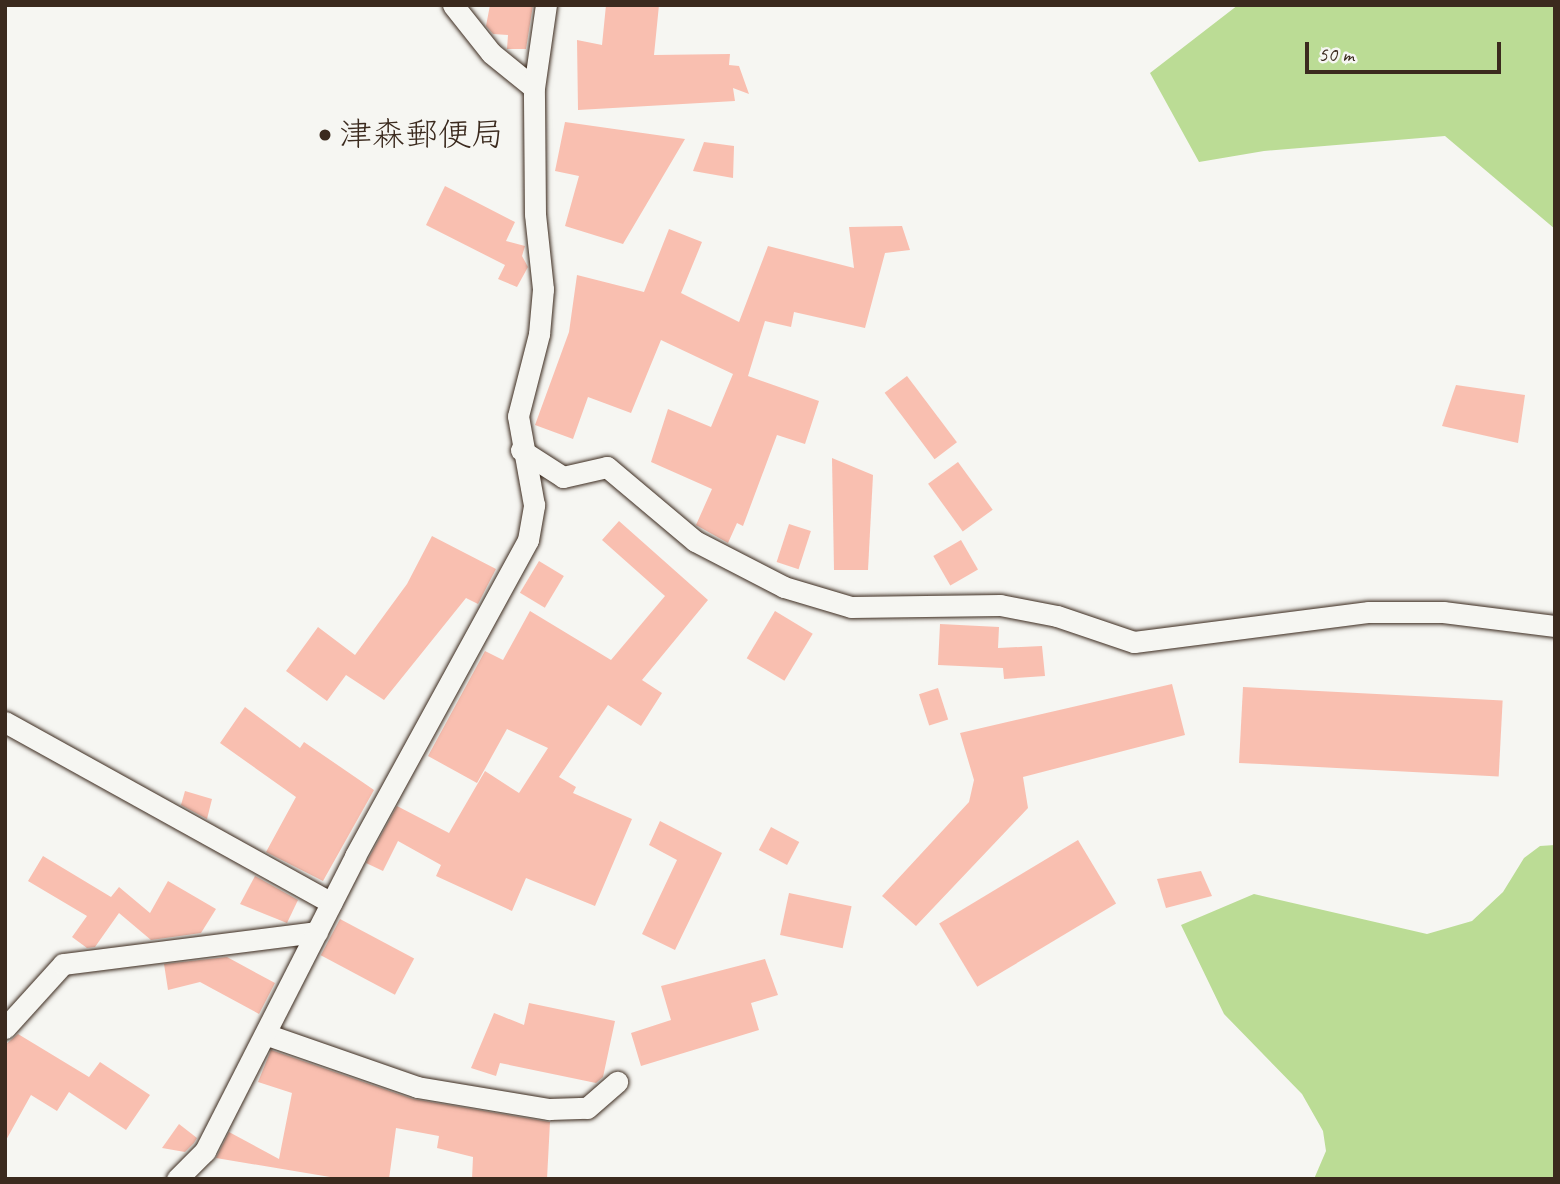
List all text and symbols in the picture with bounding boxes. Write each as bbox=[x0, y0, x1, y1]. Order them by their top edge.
scale bar bbox=[1308, 28, 1504, 72]
text: 50 m bbox=[1318, 41, 1354, 67]
place label: 津森郵便局 bbox=[339, 115, 504, 155]
marker: 津森郵便局 bbox=[317, 127, 333, 143]

